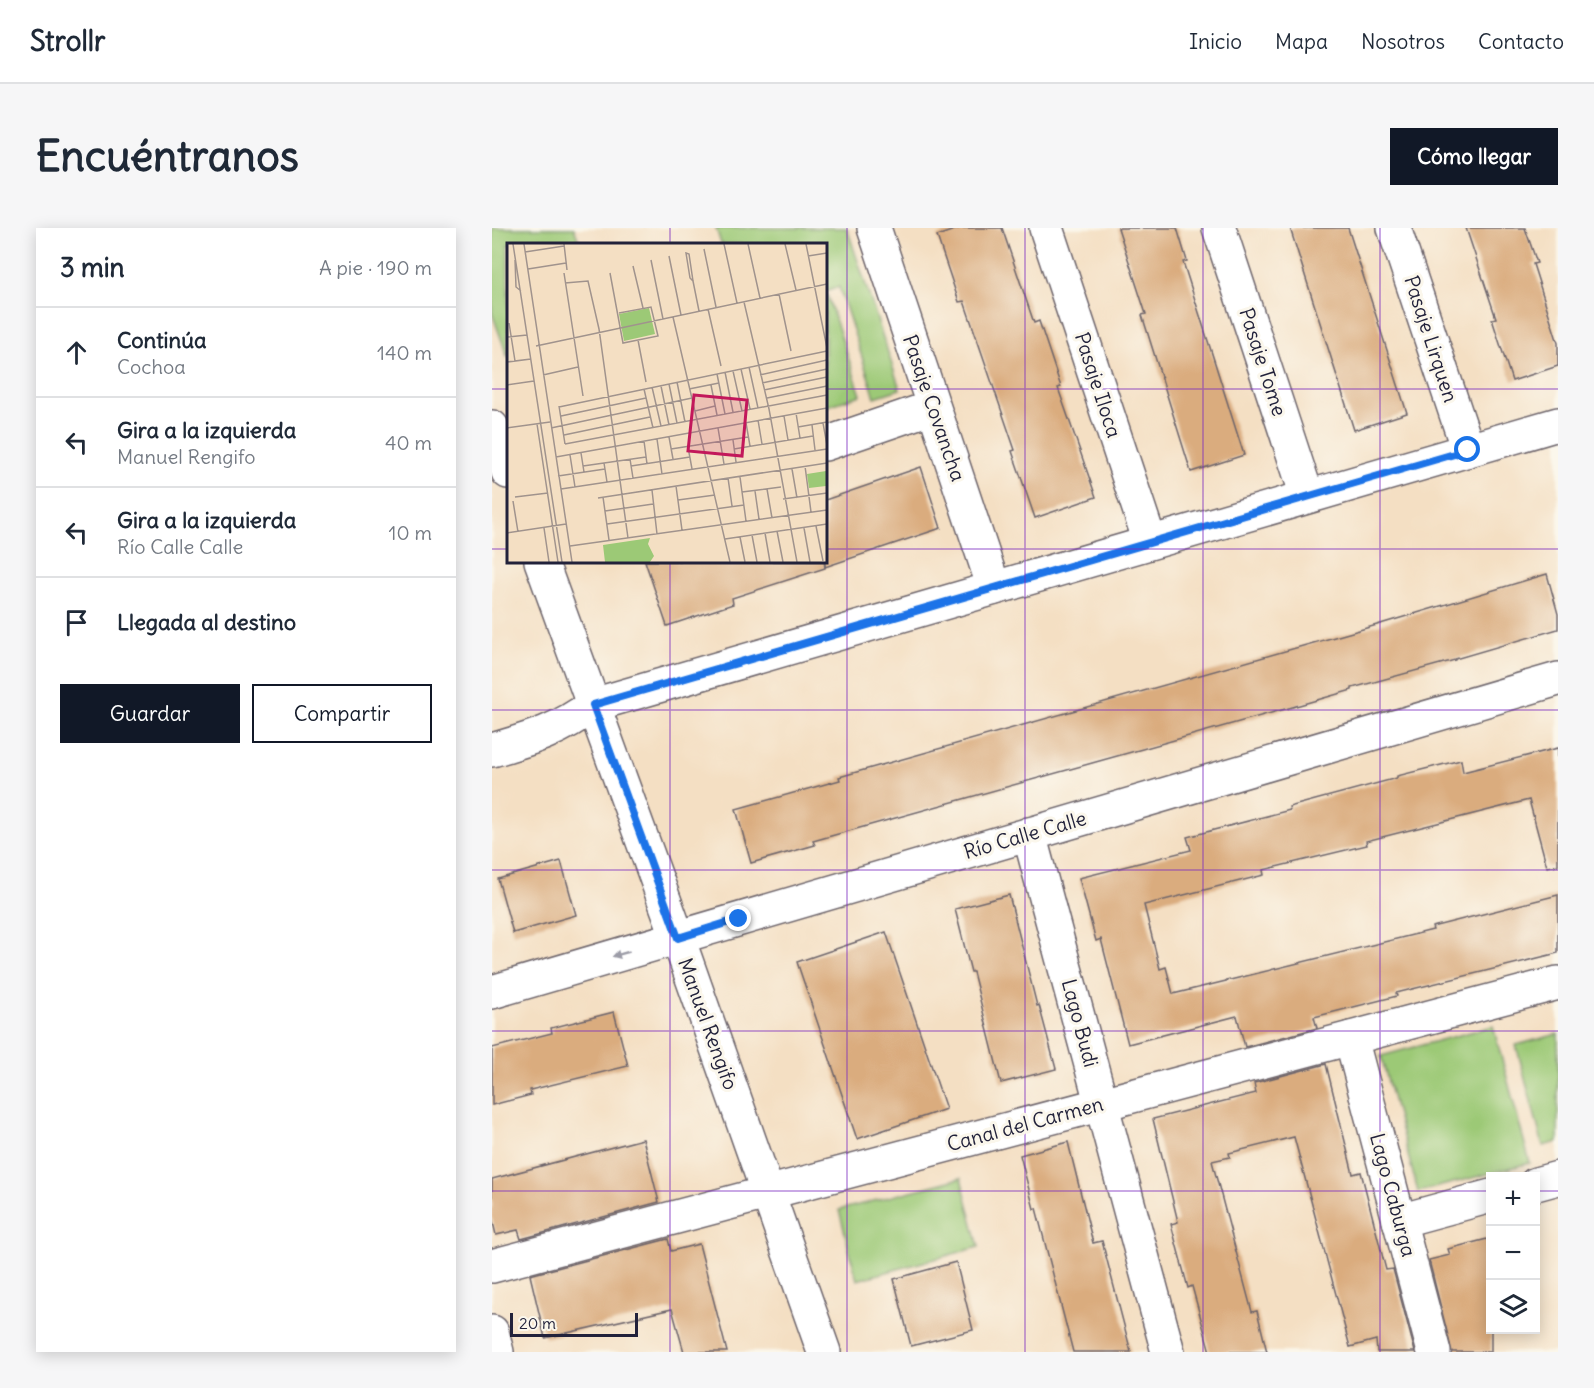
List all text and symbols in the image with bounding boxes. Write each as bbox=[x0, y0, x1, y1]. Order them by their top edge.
text: Strollr bbox=[30, 23, 105, 59]
text: Inicio bbox=[1189, 28, 1242, 55]
text: Mapa bbox=[1275, 28, 1328, 55]
text: Nosotros bbox=[1361, 28, 1445, 55]
text: Contacto bbox=[1478, 28, 1564, 55]
button: Cómo llegar bbox=[1390, 128, 1558, 185]
text: Encuéntranos bbox=[36, 130, 299, 182]
inset map bbox=[507, 243, 826, 562]
text: 3 min bbox=[60, 251, 125, 284]
text: A pie · 190 m bbox=[319, 255, 432, 280]
street label: Pasaje Lirquen bbox=[1399, 272, 1464, 405]
street label: Pasaje Tome bbox=[1234, 305, 1293, 419]
text: Continúa bbox=[117, 326, 206, 354]
street label: Pasaje Iloca bbox=[1070, 329, 1127, 441]
street label: Pasaje Covancha bbox=[898, 331, 971, 484]
icon: ahead bbox=[60, 336, 93, 369]
text: 140 m bbox=[377, 340, 432, 365]
text: Cochoa bbox=[117, 354, 186, 379]
text: Gira a la izquierda bbox=[117, 416, 296, 444]
icon: left bbox=[60, 426, 93, 459]
text: 40 m bbox=[385, 430, 432, 455]
route start bbox=[1454, 436, 1480, 462]
text: Manuel Rengifo bbox=[117, 444, 255, 469]
text: Gira a la izquierda bbox=[117, 506, 296, 534]
icon: left bbox=[60, 516, 93, 549]
text: 10 m bbox=[389, 520, 432, 545]
text: Río Calle Calle bbox=[117, 534, 243, 559]
icon: arrive bbox=[60, 606, 93, 639]
text: Llegada al destino bbox=[117, 608, 296, 636]
button: Guardar bbox=[60, 684, 240, 743]
button: Compartir bbox=[252, 684, 432, 743]
street label: Río Calle Calle bbox=[961, 805, 1089, 864]
route end bbox=[725, 905, 751, 931]
one-way arrow bbox=[612, 950, 630, 959]
street label: Manuel Rengifo bbox=[673, 955, 744, 1093]
street label: Lago Budi bbox=[1057, 976, 1104, 1070]
street label: Canal del Carmen bbox=[944, 1091, 1106, 1156]
street label: Lago Caburga bbox=[1365, 1130, 1422, 1259]
map controls bbox=[1486, 1172, 1540, 1334]
button: + bbox=[1486, 1172, 1540, 1226]
button: − bbox=[1486, 1226, 1540, 1280]
button: layers bbox=[1486, 1280, 1540, 1334]
scale bar bbox=[510, 1310, 638, 1338]
text: 20 m bbox=[519, 1313, 556, 1333]

